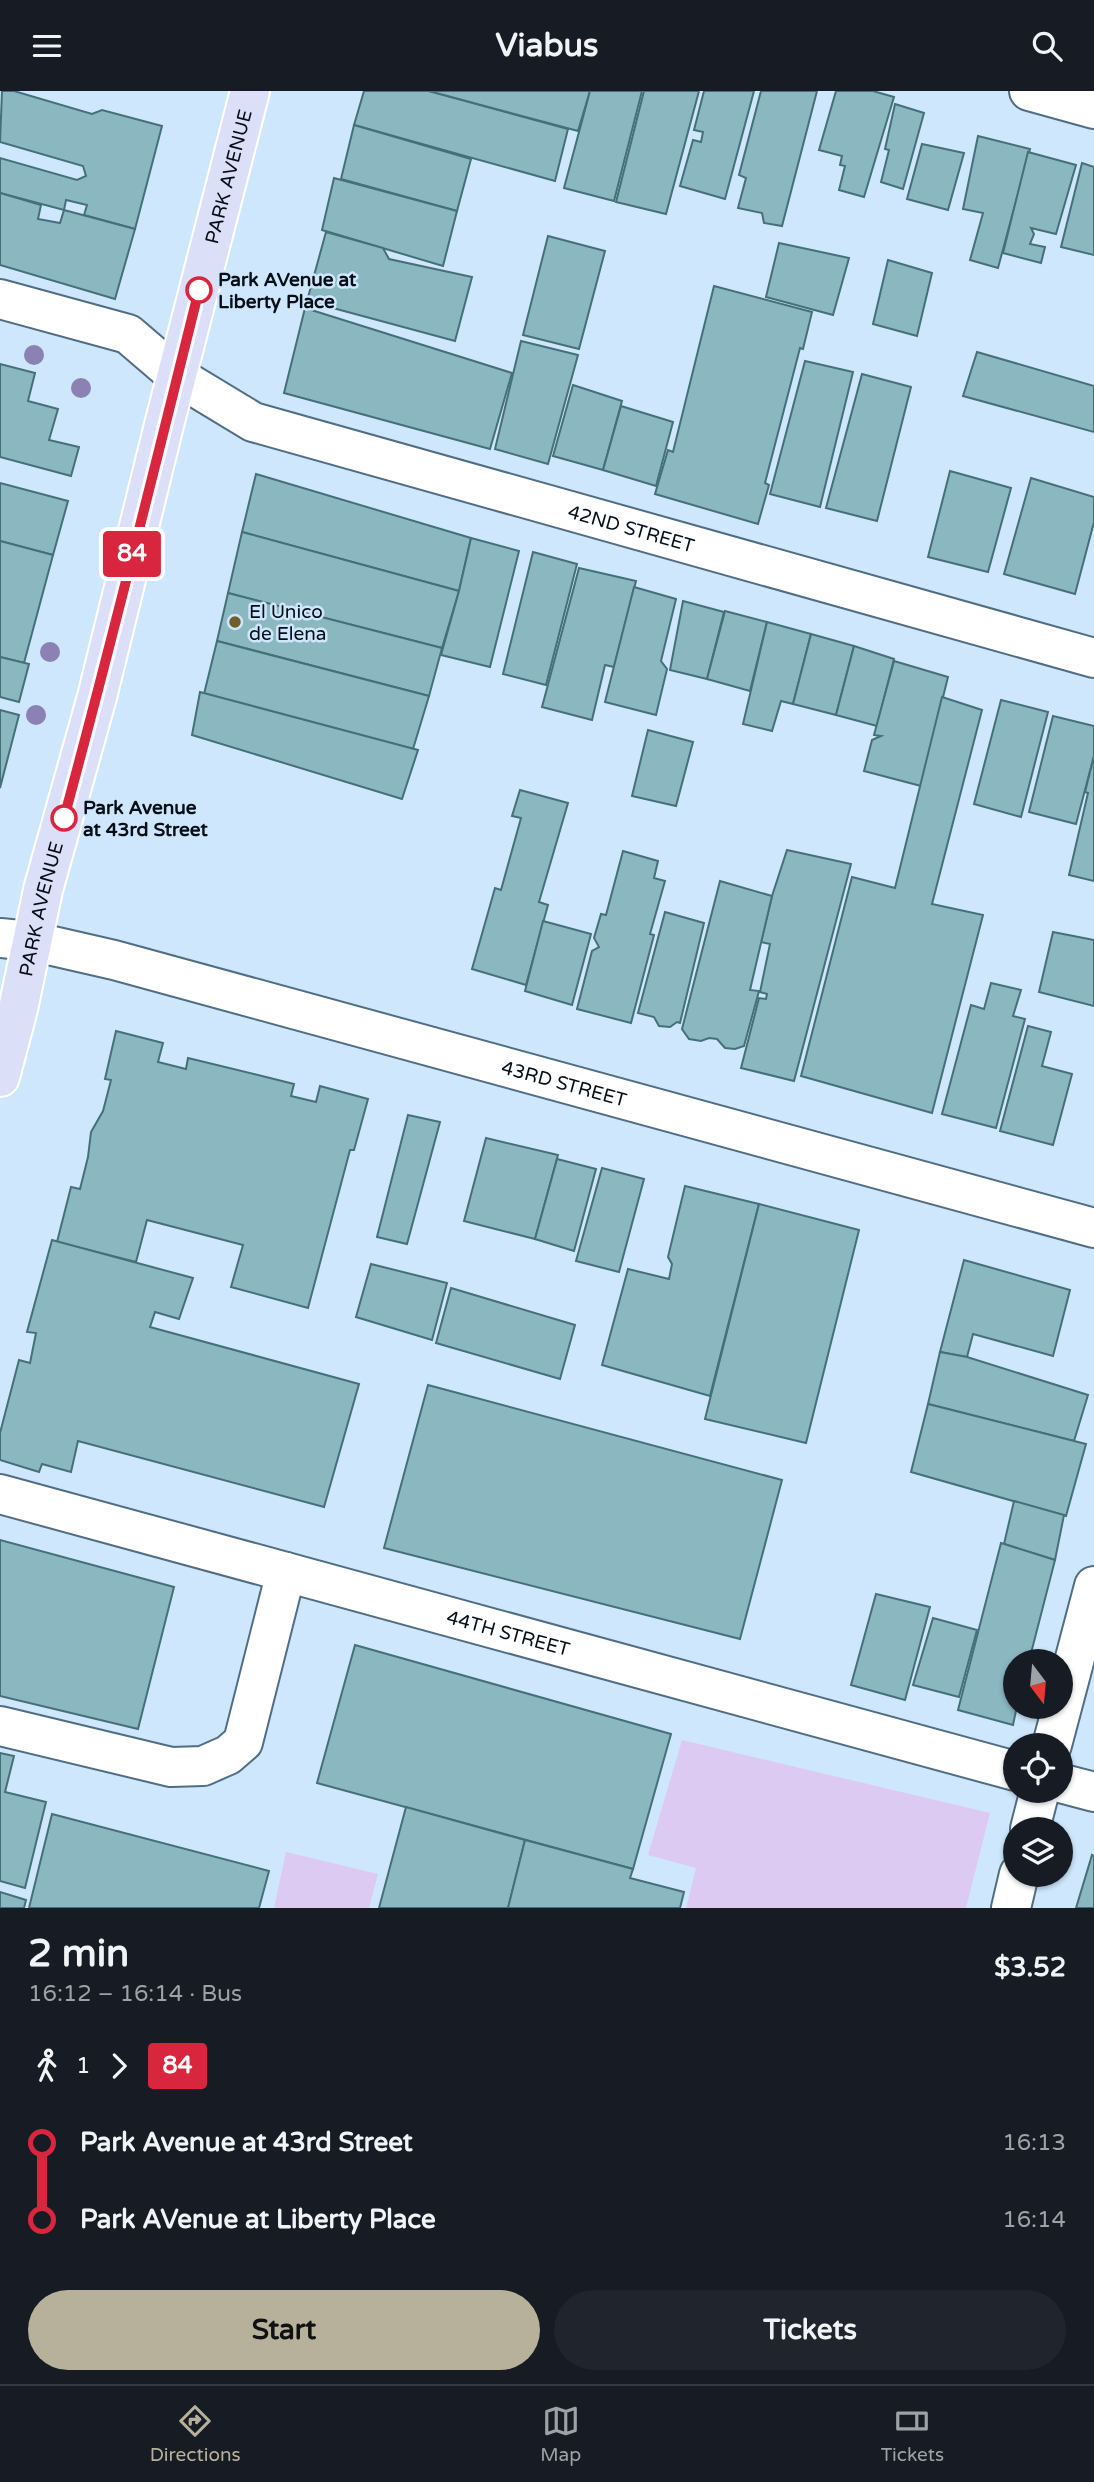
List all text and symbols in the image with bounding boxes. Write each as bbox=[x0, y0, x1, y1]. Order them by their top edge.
icon: menu bbox=[28, 27, 66, 65]
text: Viabus bbox=[496, 27, 598, 65]
icon: search bbox=[1028, 27, 1066, 65]
street label: PARK AVENUE bbox=[201, 107, 257, 246]
place label: Park AVenue at Liberty Place bbox=[218, 269, 357, 314]
marker: Park AVenue at Liberty Place bbox=[186, 277, 212, 303]
street label: 42ND STREET bbox=[565, 501, 697, 557]
line badge: 84 bbox=[100, 531, 164, 577]
text: 84 bbox=[117, 539, 147, 568]
place label: El Unico de Elena bbox=[249, 601, 327, 645]
marker: El Unico de Elena bbox=[227, 614, 243, 630]
place label: Park Avenue at 43rd Street bbox=[83, 797, 208, 841]
marker: Park Avenue at 43rd Street bbox=[51, 805, 77, 831]
street label: PARK AVENUE bbox=[15, 839, 68, 978]
street label: 43RD STREET bbox=[499, 1057, 629, 1112]
street label: 44TH STREET bbox=[444, 1606, 573, 1661]
north arrow bbox=[1003, 1649, 1073, 1719]
map controls bbox=[1003, 1649, 1073, 1887]
button: locate bbox=[1003, 1733, 1073, 1803]
button: layers bbox=[1003, 1817, 1073, 1887]
text: 2 min bbox=[28, 1931, 129, 1977]
text: $3.52 bbox=[994, 1952, 1066, 1983]
text: 16:12 – 16:14 · Bus bbox=[28, 1980, 242, 2008]
icon: walk bbox=[28, 2047, 66, 2085]
icon: forward bbox=[100, 2047, 138, 2085]
text: 84 bbox=[162, 2051, 193, 2080]
text: 1 bbox=[76, 2052, 90, 2080]
text: Park Avenue at 43rd Street bbox=[80, 2127, 413, 2158]
text: 16:13 bbox=[1002, 2129, 1066, 2157]
text: Park AVenue at Liberty Place bbox=[80, 2204, 436, 2235]
text: 16:14 bbox=[1002, 2206, 1066, 2234]
button: Start bbox=[28, 2290, 540, 2370]
button: Tickets bbox=[554, 2290, 1066, 2370]
tab: Directions bbox=[150, 2402, 241, 2466]
tab: Map bbox=[540, 2402, 581, 2466]
tab: Tickets bbox=[881, 2402, 944, 2466]

